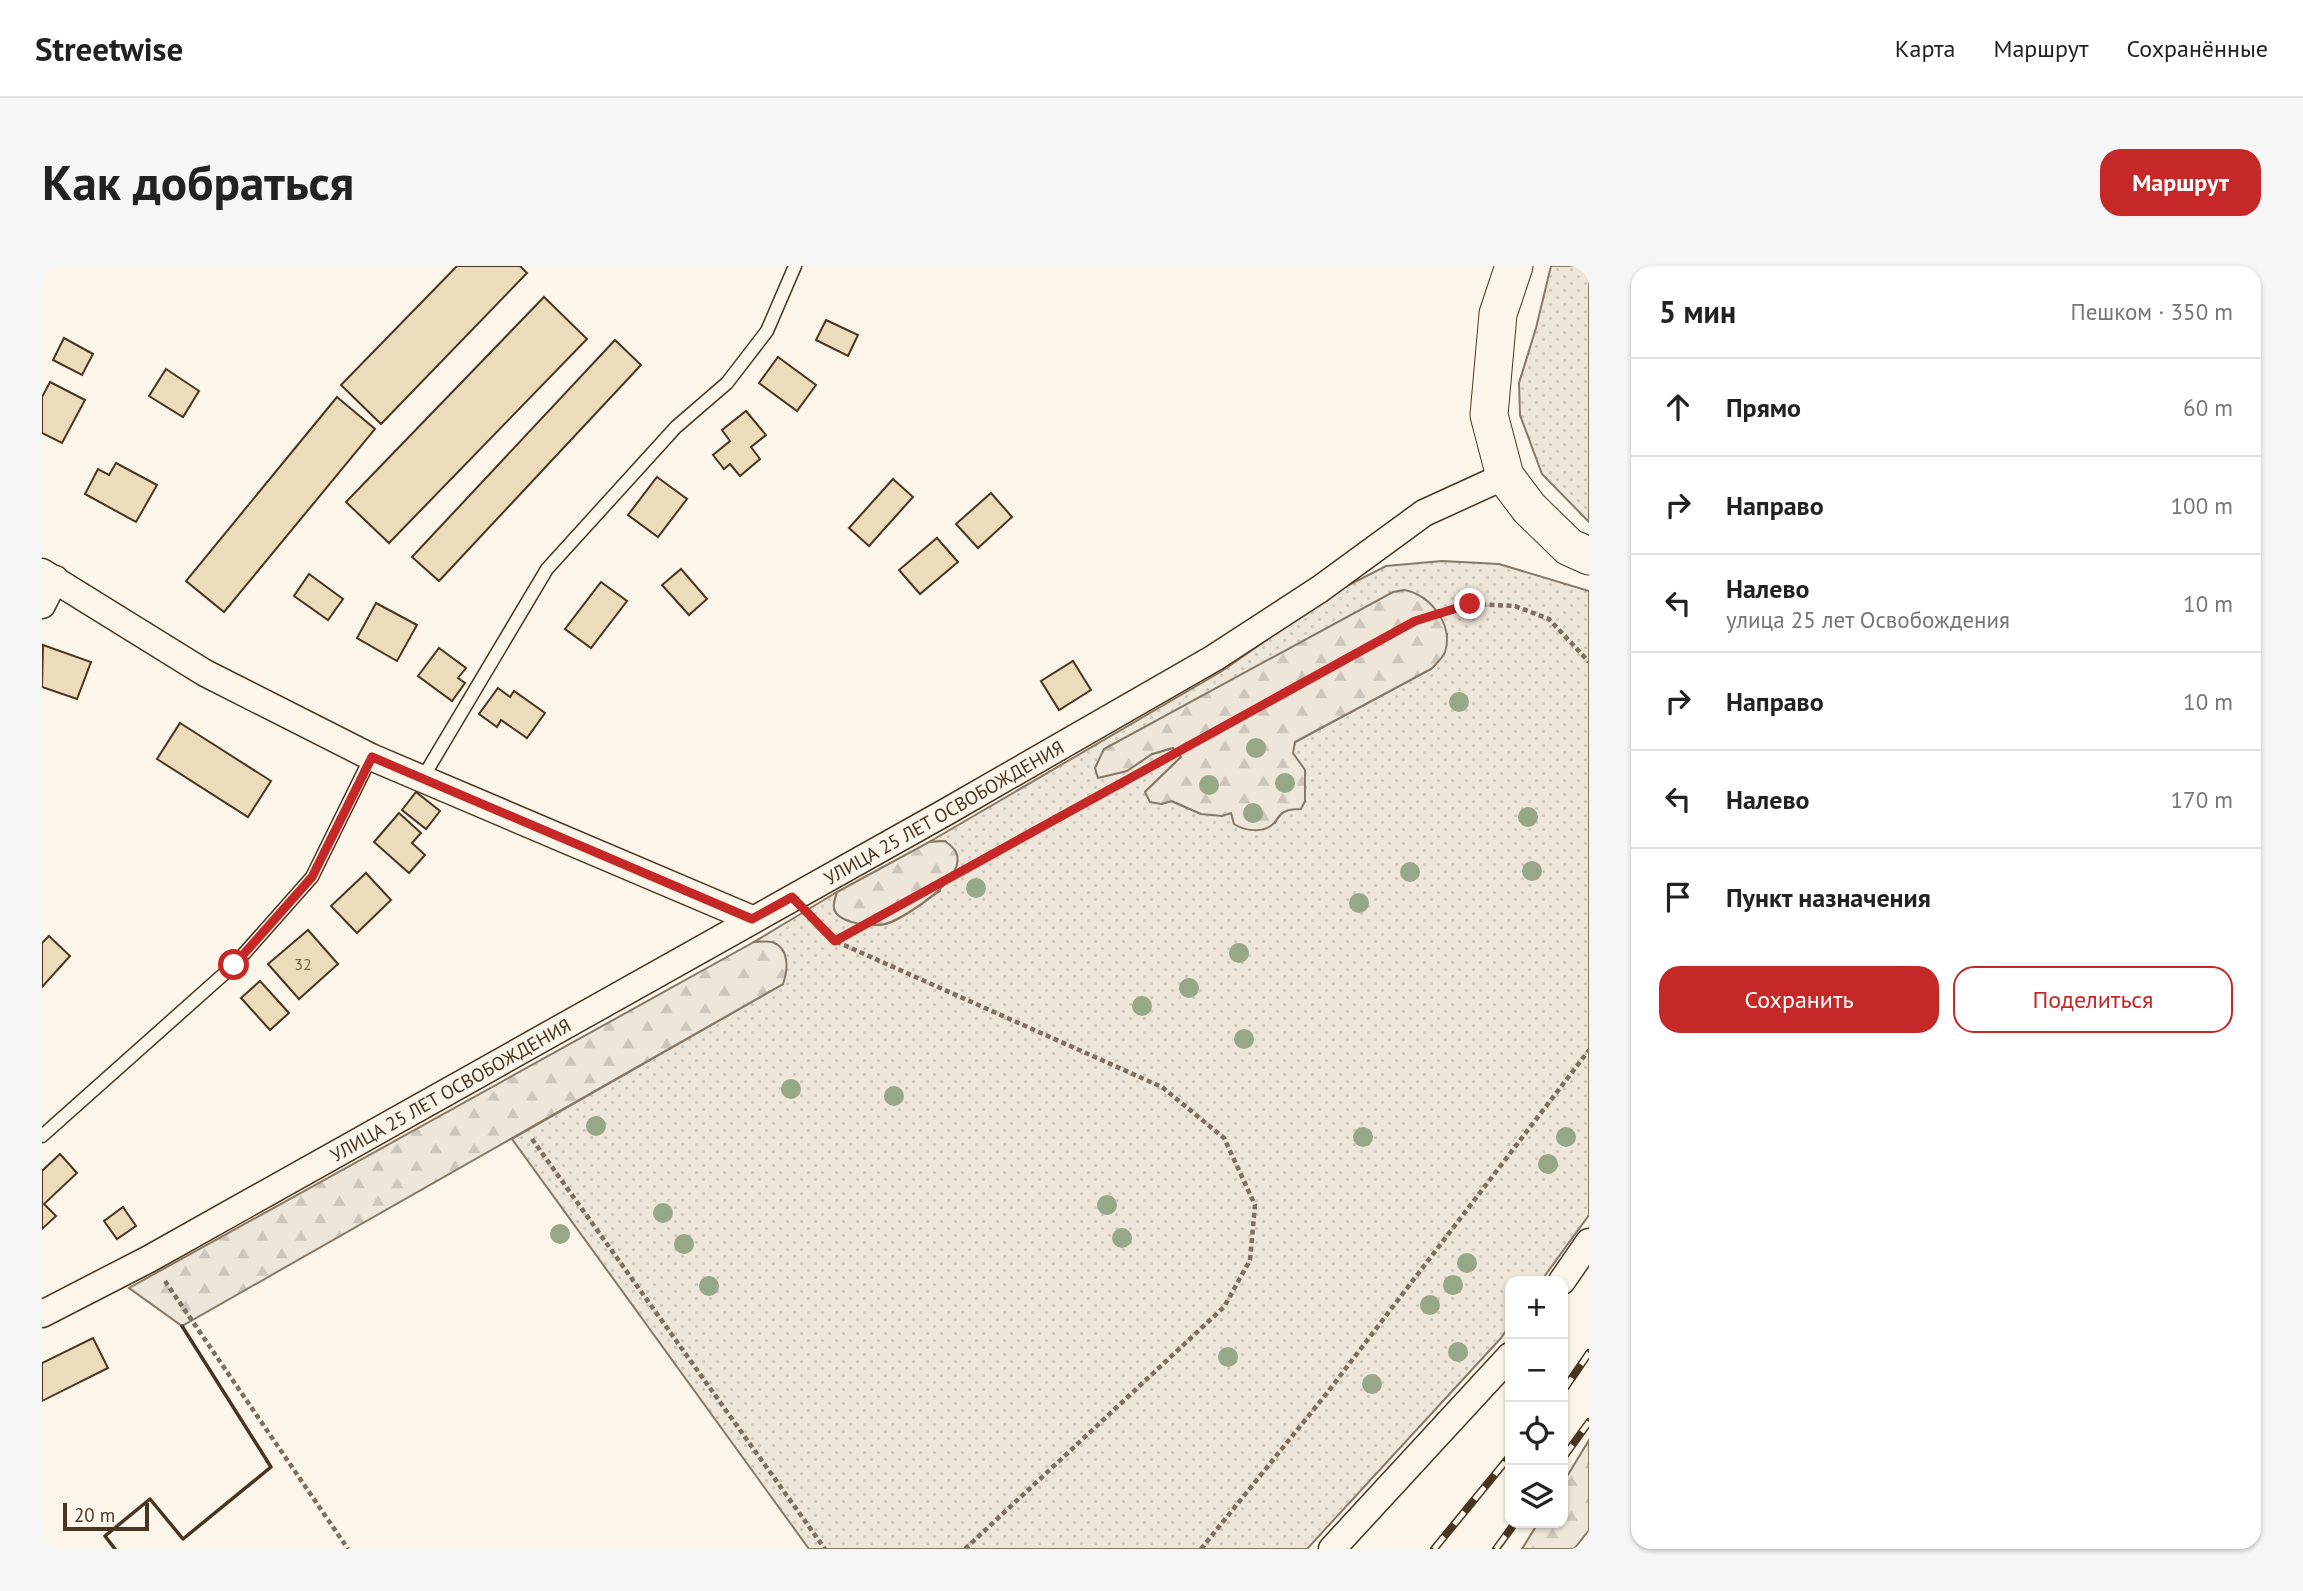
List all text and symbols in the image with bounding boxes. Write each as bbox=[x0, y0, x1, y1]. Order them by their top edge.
text: Streetwise bbox=[35, 27, 183, 70]
text: Карта bbox=[1895, 33, 1955, 64]
text: Маршрут bbox=[1993, 33, 2088, 64]
text: Сохранённые bbox=[2126, 33, 2268, 64]
button: Маршрут bbox=[2100, 149, 2261, 216]
text: Как добраться bbox=[42, 150, 354, 214]
text: 5 мин bbox=[1659, 292, 1736, 331]
text: Пешком · 350 m bbox=[2070, 297, 2233, 326]
icon: ahead bbox=[1659, 388, 1697, 426]
text: Прямо bbox=[1726, 391, 1801, 424]
text: 60 m bbox=[2183, 393, 2233, 422]
icon: right bbox=[1659, 486, 1697, 524]
text: Направо bbox=[1726, 489, 1824, 522]
text: 100 m bbox=[2171, 491, 2233, 520]
text: Налево bbox=[1726, 572, 1810, 605]
icon: left bbox=[1659, 584, 1697, 622]
route end bbox=[1454, 588, 1485, 619]
text: 10 m bbox=[2183, 589, 2233, 618]
text: улица 25 лет Освобождения bbox=[1726, 605, 2010, 634]
icon: right bbox=[1659, 682, 1697, 720]
text: Направо bbox=[1726, 685, 1824, 718]
text: 10 m bbox=[2183, 687, 2233, 716]
street label: УЛИЦА 25 ЛЕТ ОСВОБОЖДЕНИЯ bbox=[820, 735, 1068, 890]
icon: left bbox=[1659, 780, 1697, 818]
text: Налево bbox=[1726, 783, 1810, 816]
text: 170 m bbox=[2171, 785, 2233, 814]
icon: arrive bbox=[1659, 878, 1697, 916]
text: Пункт назначения bbox=[1726, 881, 1931, 914]
route start bbox=[218, 949, 249, 980]
house number: 32 bbox=[294, 954, 312, 974]
button: Сохранить bbox=[1659, 966, 1939, 1033]
button: Поделиться bbox=[1953, 966, 2233, 1033]
street label: УЛИЦА 25 ЛЕТ ОСВОБОЖДЕНИЯ bbox=[326, 1013, 575, 1167]
map controls bbox=[1505, 1276, 1568, 1528]
button: + bbox=[1505, 1276, 1568, 1339]
button: − bbox=[1505, 1339, 1568, 1402]
button: locate bbox=[1505, 1402, 1568, 1465]
button: layers bbox=[1505, 1465, 1568, 1528]
scale bar bbox=[63, 1500, 149, 1532]
text: 20 m bbox=[74, 1503, 115, 1527]

